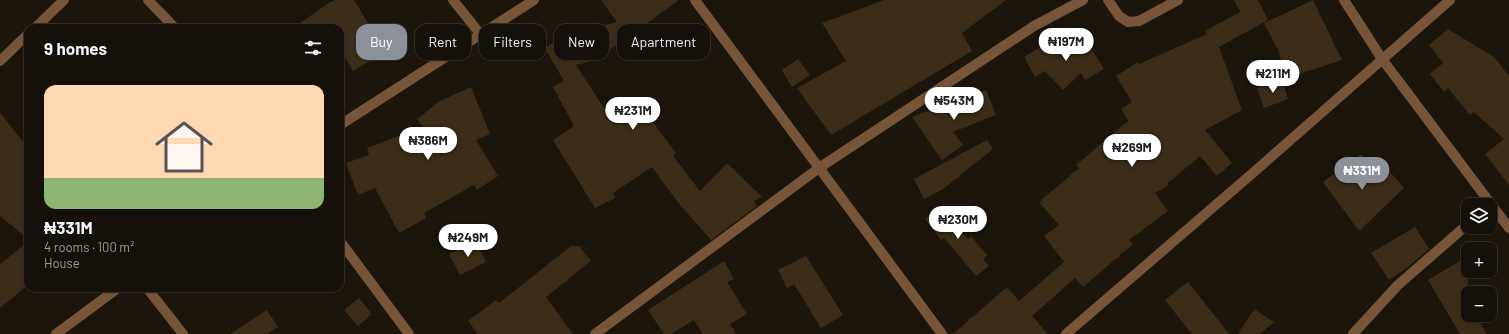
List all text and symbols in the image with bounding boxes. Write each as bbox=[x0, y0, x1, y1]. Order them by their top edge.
chip: Buy bbox=[356, 24, 407, 60]
chip: Rent bbox=[415, 24, 471, 60]
chip: Filters bbox=[479, 24, 546, 60]
chip: New bbox=[554, 24, 609, 60]
chip: Apartment bbox=[617, 24, 710, 60]
pin: ₦197M bbox=[1038, 28, 1094, 62]
text: ₦197M bbox=[1048, 33, 1084, 49]
icon: filters bbox=[302, 37, 324, 59]
text: 9 homes bbox=[44, 38, 107, 58]
pin: ₦211M bbox=[1245, 60, 1301, 94]
text: ₦211M bbox=[1255, 65, 1291, 81]
pin: ₦543M bbox=[926, 87, 982, 121]
text: ₦543M bbox=[934, 92, 974, 108]
pin: ₦231M bbox=[605, 97, 661, 131]
text: ₦231M bbox=[614, 102, 652, 118]
icon: home bbox=[148, 111, 220, 183]
pin: ₦386M bbox=[400, 127, 456, 161]
text: ₦386M bbox=[408, 132, 448, 148]
pin: ₦269M bbox=[1104, 134, 1160, 168]
text: ₦269M bbox=[1112, 139, 1152, 155]
pin: ₦331M bbox=[1334, 157, 1390, 191]
text: ₦331M bbox=[1343, 162, 1381, 178]
map controls bbox=[1461, 198, 1497, 322]
button: layers bbox=[1461, 198, 1497, 234]
pin: ₦230M bbox=[930, 206, 986, 240]
text: ₦230M bbox=[938, 211, 978, 227]
text: ₦331M bbox=[44, 217, 93, 237]
pin: ₦249M bbox=[440, 224, 496, 258]
text: ₦249M bbox=[448, 229, 488, 245]
text: 4 rooms · 100 m² bbox=[44, 239, 134, 255]
button: + bbox=[1461, 242, 1497, 278]
text: House bbox=[44, 255, 80, 271]
button: − bbox=[1461, 286, 1497, 322]

